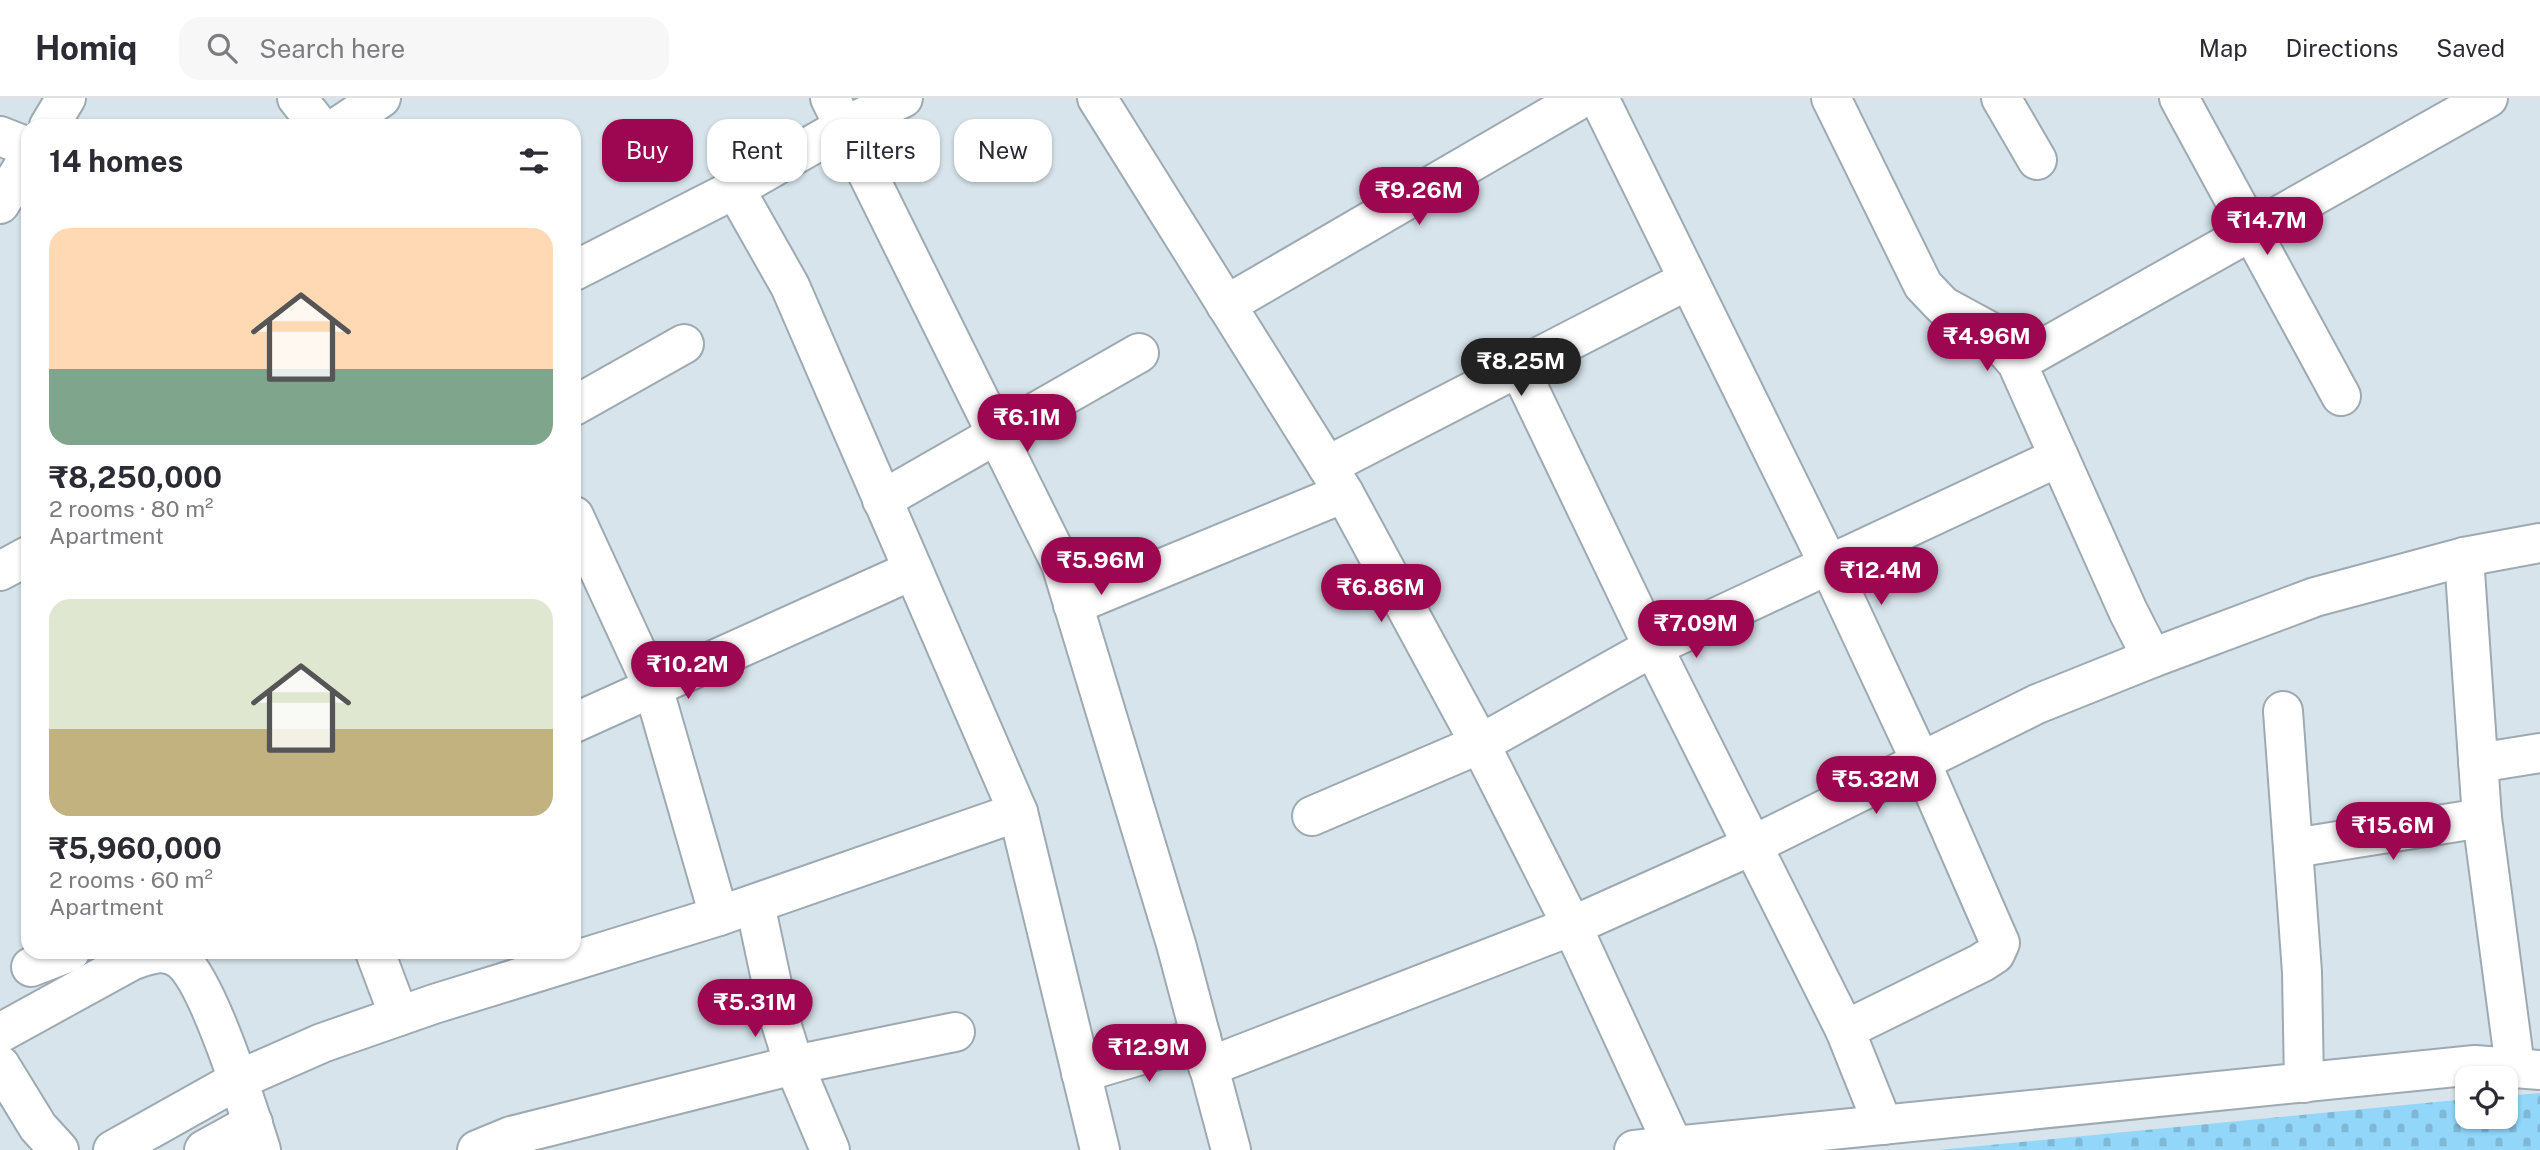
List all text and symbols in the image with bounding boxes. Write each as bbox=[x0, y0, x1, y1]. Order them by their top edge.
search box bbox=[179, 17, 669, 80]
text: Homiq bbox=[35, 29, 137, 67]
icon: search bbox=[203, 29, 241, 67]
text: Search here bbox=[259, 33, 405, 64]
text: Map bbox=[2199, 34, 2248, 62]
text: Directions bbox=[2286, 34, 2398, 62]
text: Saved bbox=[2436, 34, 2505, 62]
chip: Buy bbox=[602, 119, 693, 182]
chip: Rent bbox=[707, 119, 807, 182]
chip: Filters bbox=[821, 119, 940, 182]
chip: New bbox=[954, 119, 1052, 182]
icon: filters bbox=[515, 142, 553, 180]
text: 14 homes bbox=[49, 143, 183, 179]
pin: ₹9.26M bbox=[1362, 167, 1476, 227]
text: ₹9.26M bbox=[1375, 176, 1463, 203]
pin: ₹14.7M bbox=[2210, 198, 2324, 257]
text: ₹14.7M bbox=[2227, 206, 2307, 233]
icon: home bbox=[238, 274, 364, 400]
pin: ₹4.96M bbox=[1930, 314, 2044, 373]
text: ₹4.96M bbox=[1943, 322, 2031, 349]
pin: ₹8.25M bbox=[1464, 338, 1578, 398]
text: ₹8.25M bbox=[1477, 347, 1565, 374]
pin: ₹6.1M bbox=[978, 394, 1076, 454]
text: ₹6.1M bbox=[993, 403, 1061, 430]
text: ₹8,250,000 bbox=[49, 459, 222, 495]
text: 2 rooms · 80 m² bbox=[49, 495, 214, 522]
text: Apartment bbox=[49, 522, 164, 549]
pin: ₹5.96M bbox=[1044, 538, 1158, 597]
text: ₹5.96M bbox=[1057, 546, 1145, 573]
pin: ₹12.4M bbox=[1824, 547, 1938, 607]
text: ₹12.4M bbox=[1840, 556, 1922, 583]
pin: ₹6.86M bbox=[1324, 564, 1438, 624]
text: ₹6.86M bbox=[1337, 573, 1425, 600]
pin: ₹7.09M bbox=[1639, 601, 1753, 660]
text: ₹7.09M bbox=[1654, 609, 1738, 636]
pin: ₹10.2M bbox=[631, 642, 745, 701]
icon: home bbox=[238, 645, 364, 771]
text: ₹10.2M bbox=[647, 650, 729, 677]
pin: ₹5.32M bbox=[1819, 756, 1933, 816]
text: ₹5.32M bbox=[1832, 765, 1920, 792]
pin: ₹15.6M bbox=[2336, 802, 2450, 862]
text: ₹15.6M bbox=[2352, 811, 2434, 838]
text: ₹5,960,000 bbox=[49, 830, 222, 866]
text: 2 rooms · 60 m² bbox=[49, 866, 213, 893]
text: Apartment bbox=[49, 893, 164, 920]
pin: ₹5.31M bbox=[698, 979, 812, 1039]
text: ₹5.31M bbox=[714, 988, 796, 1015]
pin: ₹12.9M bbox=[1092, 1024, 1206, 1084]
text: ₹12.9M bbox=[1108, 1033, 1190, 1060]
map controls bbox=[2455, 1066, 2518, 1129]
button: locate bbox=[2455, 1066, 2518, 1129]

